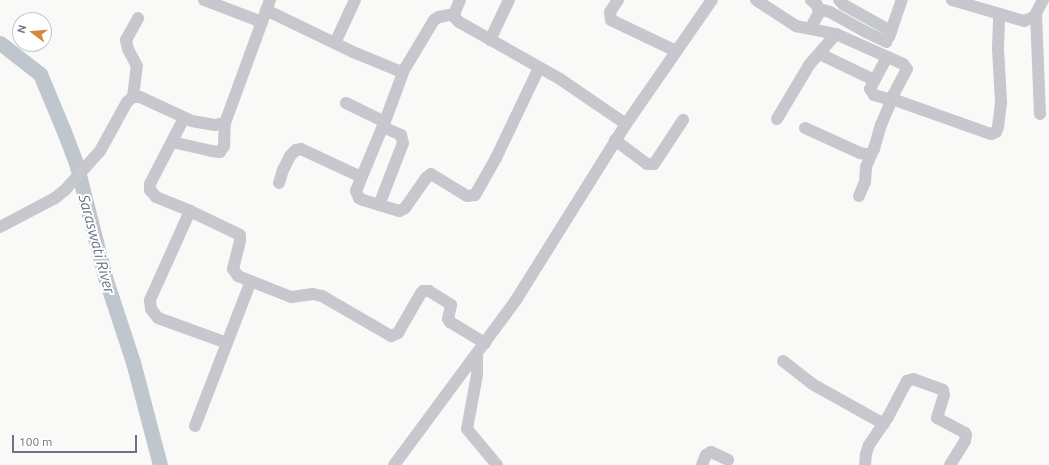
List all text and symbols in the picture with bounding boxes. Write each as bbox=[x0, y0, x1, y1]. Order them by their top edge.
north arrow bbox=[12, 12, 52, 52]
text: N bbox=[15, 23, 28, 35]
water label: Saraswati River bbox=[75, 192, 119, 296]
scale bar bbox=[14, 427, 139, 453]
text: 100 m bbox=[19, 435, 52, 448]

